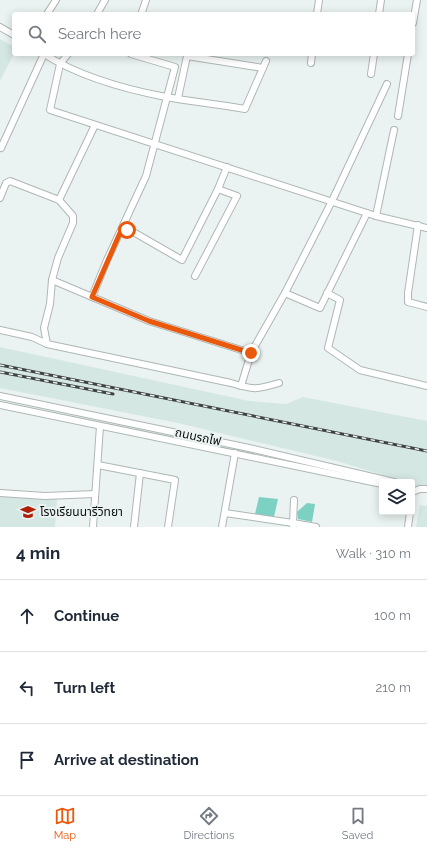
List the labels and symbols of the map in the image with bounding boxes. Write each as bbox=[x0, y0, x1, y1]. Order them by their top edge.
route start bbox=[118, 221, 136, 239]
route end bbox=[242, 344, 260, 362]
street label: ถนนรถไฟ bbox=[174, 425, 222, 449]
school or university icon: โรงเรียนนารีวิทยา bbox=[19, 503, 37, 521]
place label: โรงเรียนนารีวิทยา bbox=[40, 505, 123, 519]

